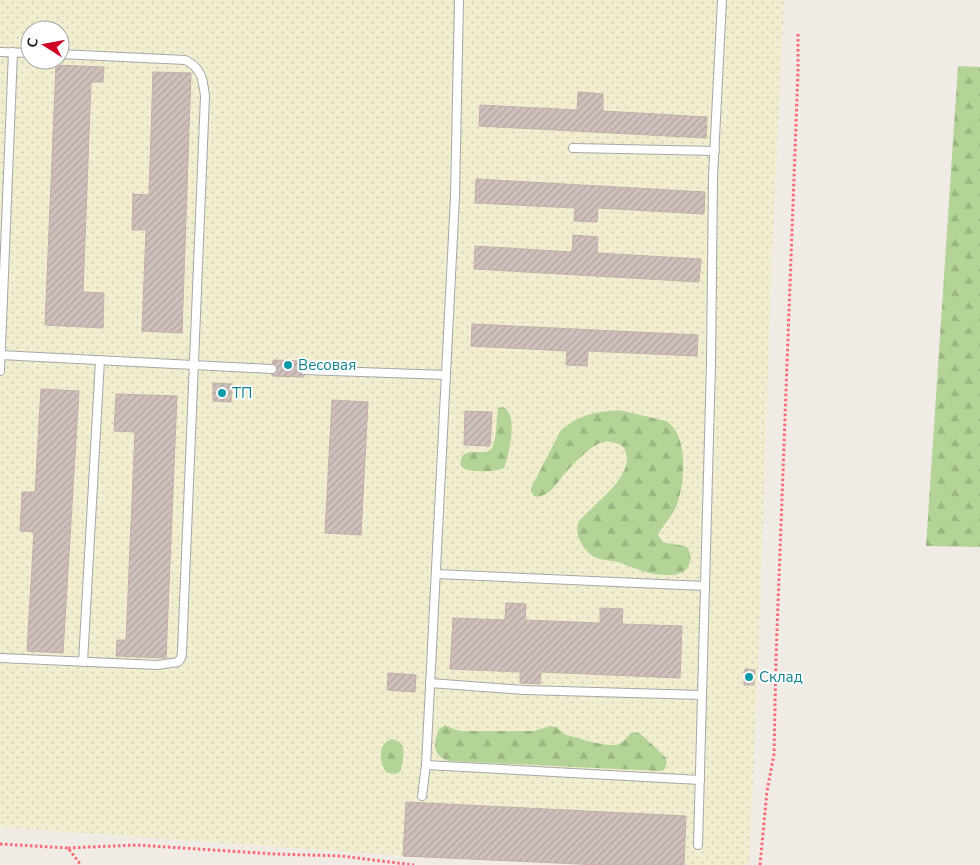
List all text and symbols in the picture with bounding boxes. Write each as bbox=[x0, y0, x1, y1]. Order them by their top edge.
north arrow bbox=[20, 20, 70, 70]
text: С bbox=[22, 36, 43, 49]
place label: Весовая bbox=[298, 355, 356, 375]
marker: Весовая bbox=[282, 359, 294, 371]
place label: ТП bbox=[232, 383, 252, 403]
marker: ТП bbox=[216, 387, 228, 399]
place label: Склад bbox=[759, 667, 803, 687]
marker: Склад bbox=[743, 671, 755, 683]

